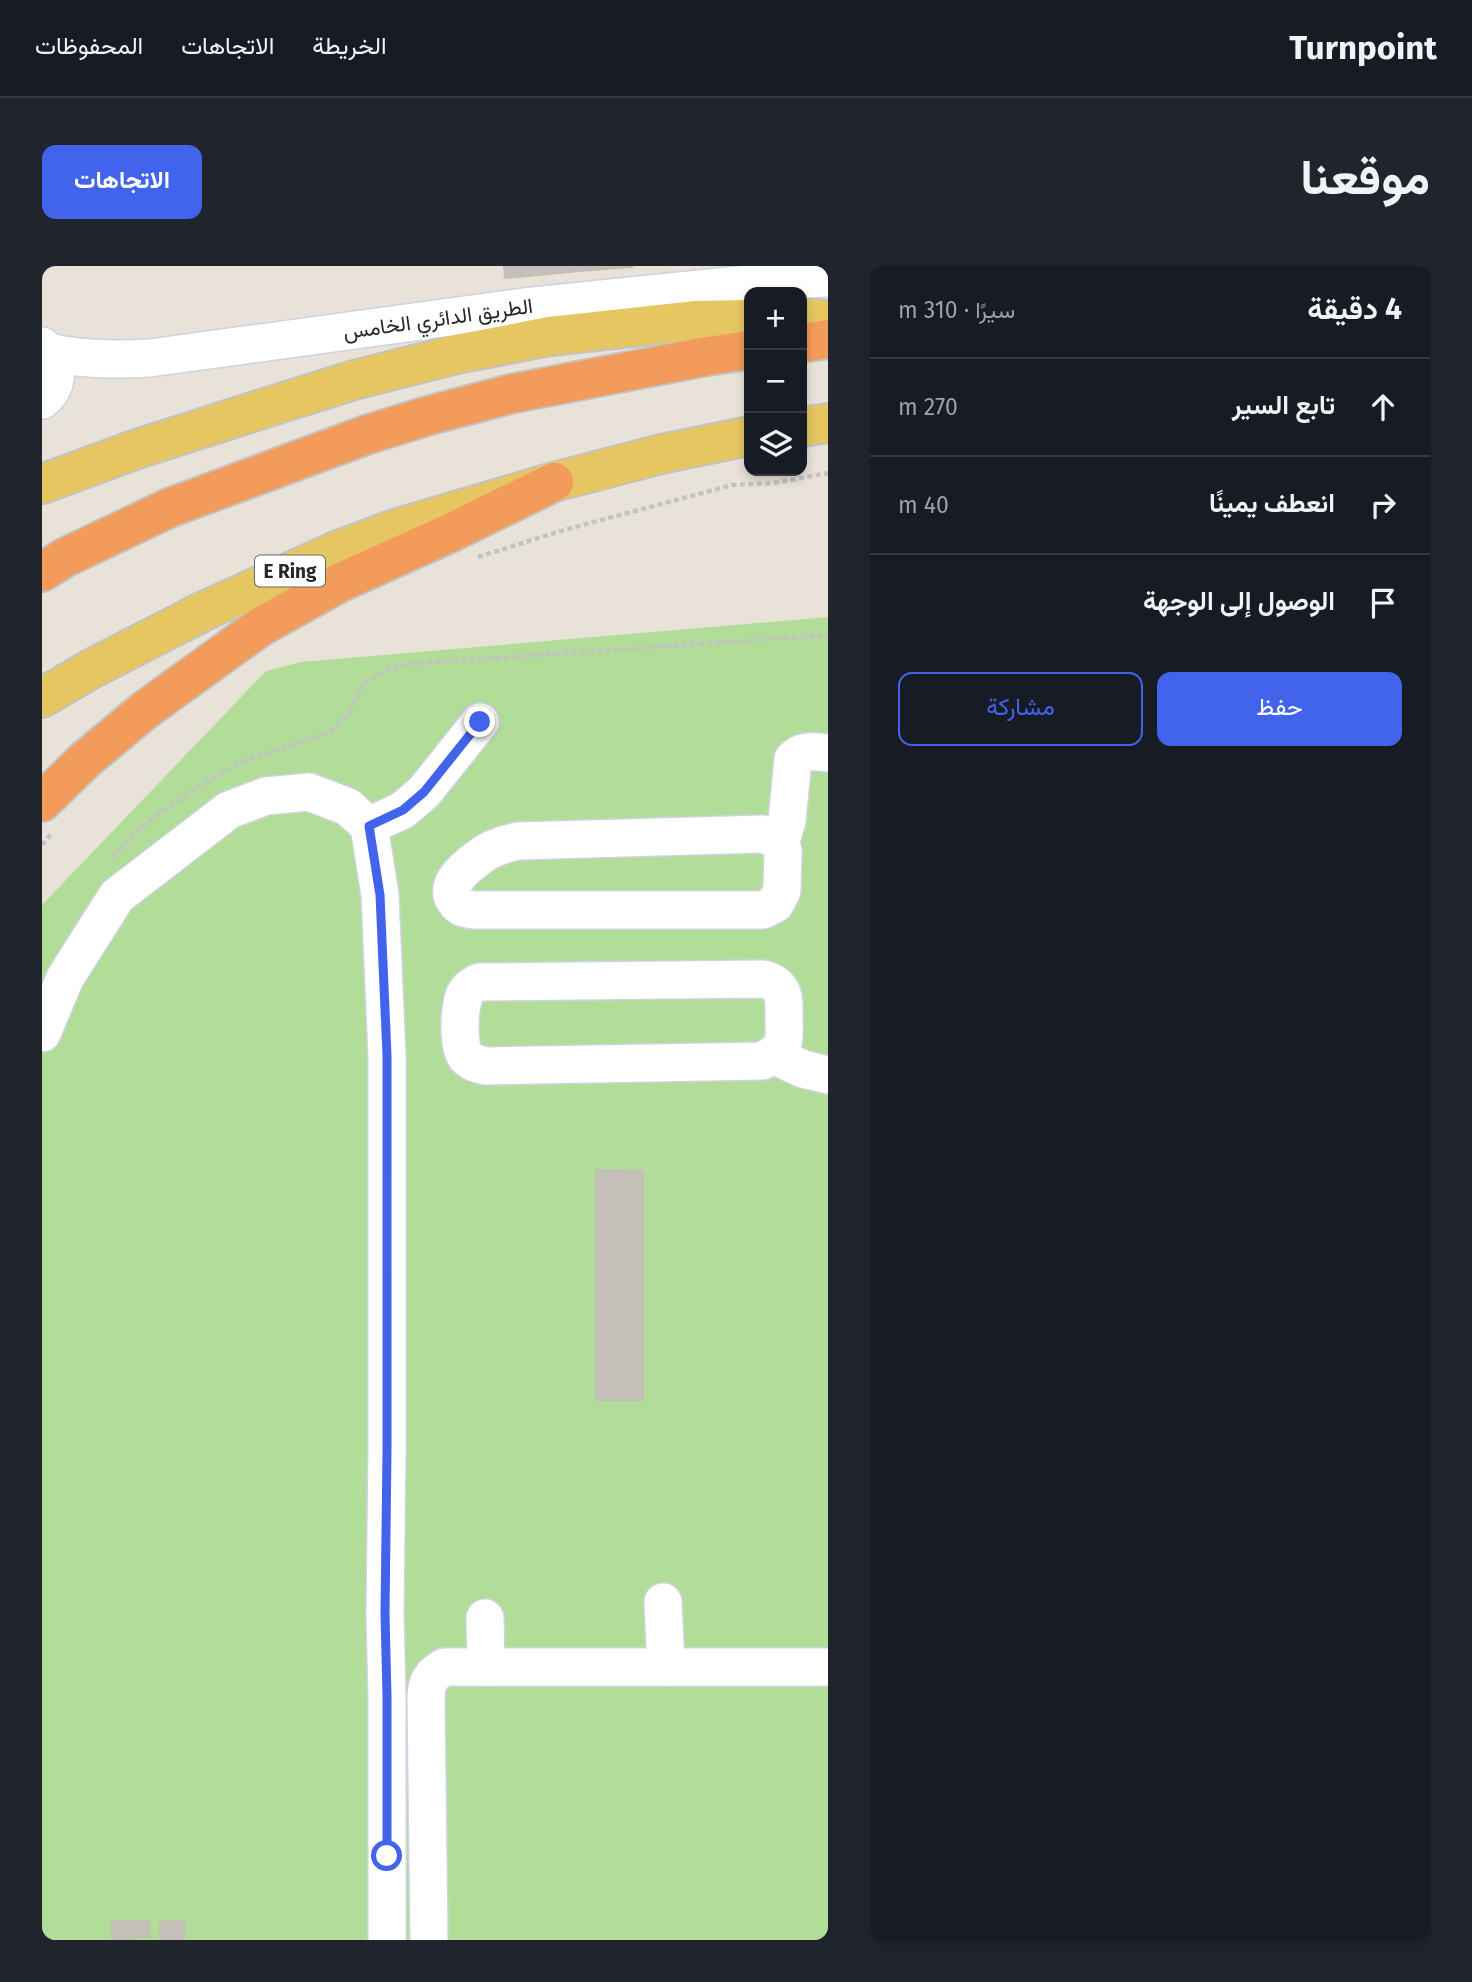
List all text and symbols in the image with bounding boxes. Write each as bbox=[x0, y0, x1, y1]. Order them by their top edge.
text: Turnpoint bbox=[1289, 28, 1437, 68]
text: المحفوظات bbox=[35, 32, 143, 60]
text: الاتجاهات bbox=[181, 32, 274, 60]
text: الخريطة bbox=[312, 32, 387, 60]
button: الاتجاهات bbox=[42, 145, 202, 219]
text: موقعنا bbox=[1300, 148, 1430, 207]
map controls bbox=[744, 287, 807, 476]
button: + bbox=[744, 287, 807, 350]
text: 4 دقيقة bbox=[1307, 291, 1402, 327]
street label: الطريق الدائري الخامس bbox=[341, 293, 535, 349]
text: سيرًا · 310 m bbox=[898, 296, 1015, 324]
button: − bbox=[744, 350, 807, 413]
icon: ahead bbox=[1364, 388, 1402, 426]
text: تابع السير bbox=[1232, 390, 1335, 421]
text: 270 m bbox=[898, 393, 958, 421]
button: layers bbox=[744, 413, 807, 476]
icon: right bbox=[1364, 486, 1402, 524]
text: انعطف يمينًا bbox=[1209, 488, 1335, 519]
text: 40 m bbox=[898, 491, 949, 519]
road number: E Ring bbox=[255, 556, 325, 586]
icon: arrive bbox=[1364, 584, 1402, 622]
text: الوصول إلى الوجهة bbox=[1143, 586, 1335, 617]
button: مشاركة bbox=[898, 672, 1143, 746]
button: حفظ bbox=[1157, 672, 1402, 746]
route end bbox=[464, 706, 495, 737]
route start bbox=[371, 1840, 402, 1871]

